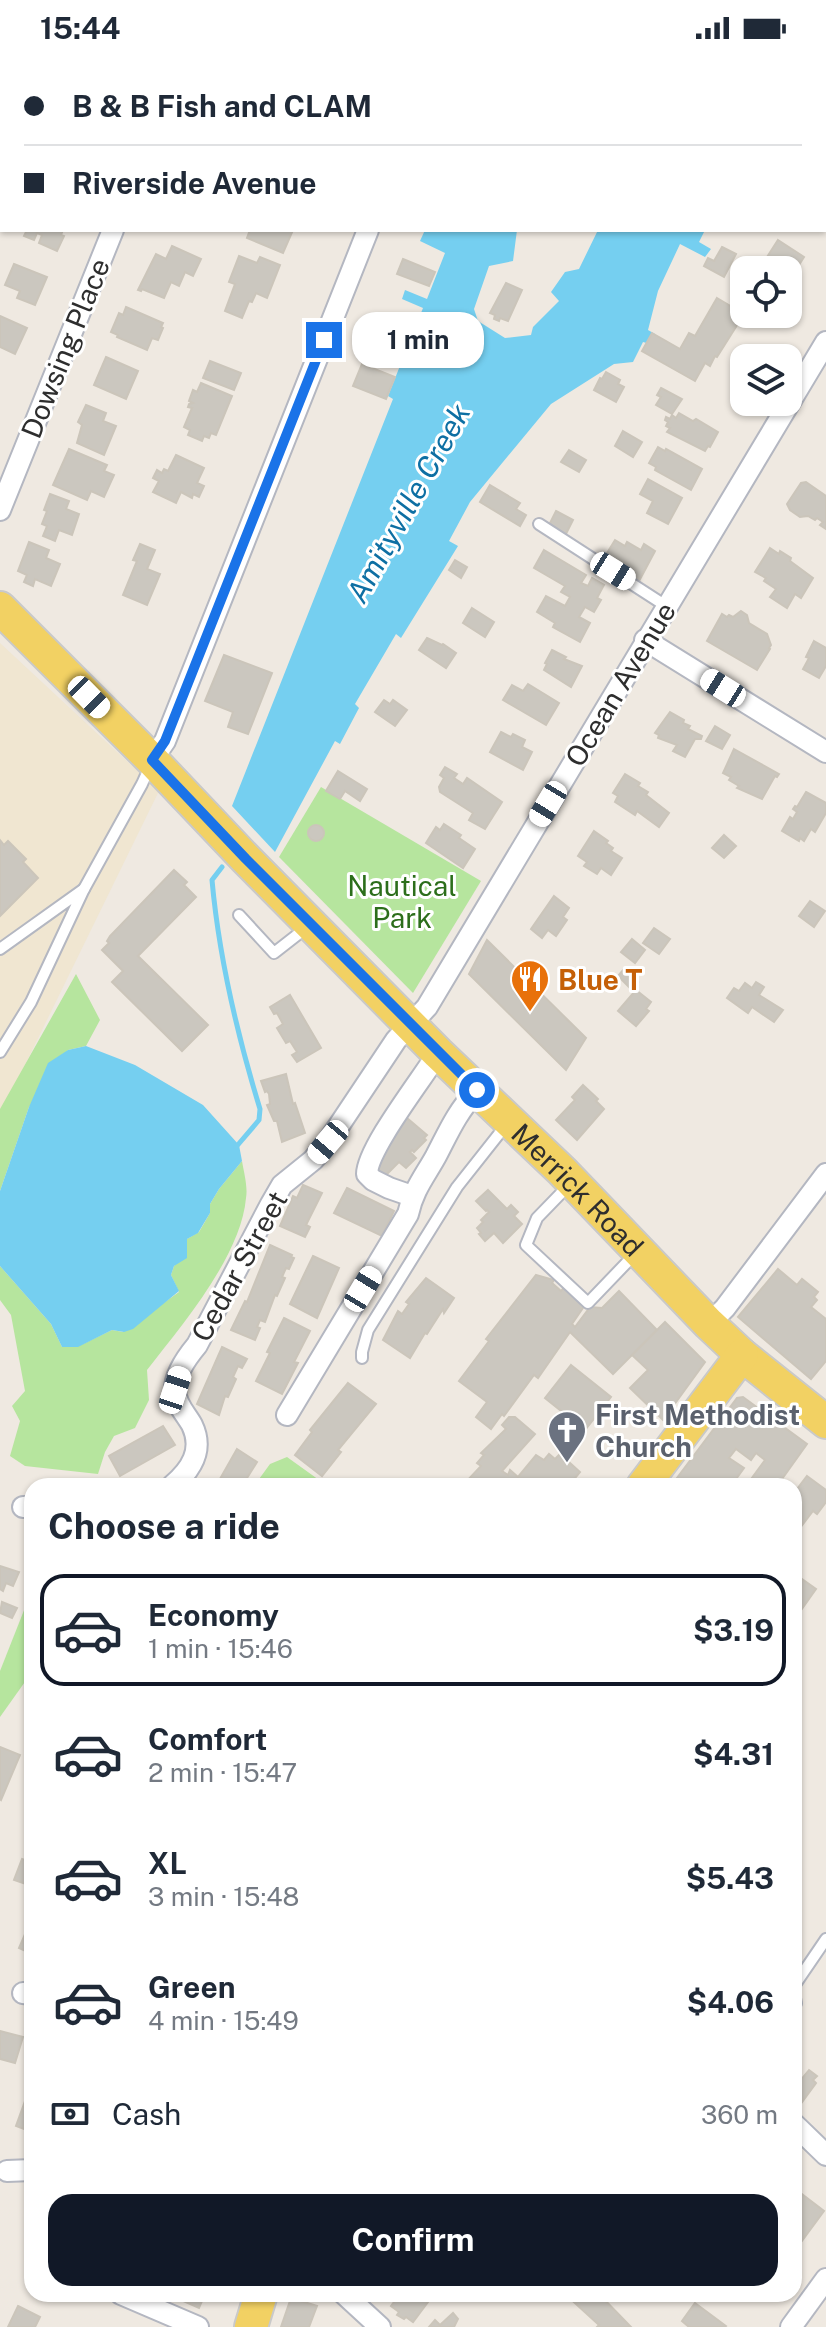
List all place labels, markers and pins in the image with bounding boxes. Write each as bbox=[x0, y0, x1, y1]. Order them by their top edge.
restaurant icon: Blue T bbox=[509, 958, 551, 1013]
place label: Blue T bbox=[558, 963, 642, 996]
place label: First Methodist Church bbox=[595, 1398, 800, 1463]
church icon: First Methodist Church bbox=[546, 1409, 588, 1464]

